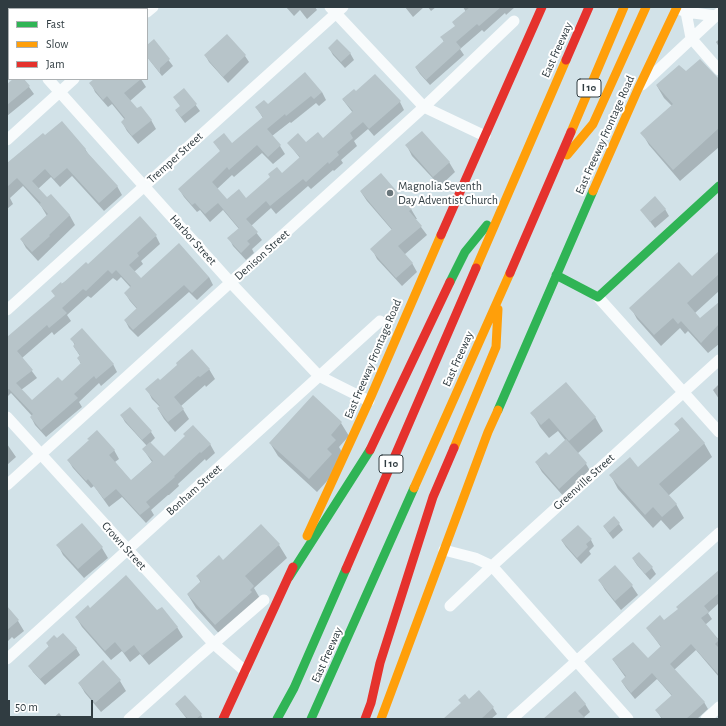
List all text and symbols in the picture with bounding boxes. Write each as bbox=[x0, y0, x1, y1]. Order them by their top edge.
legend bbox=[8, 8, 148, 80]
text: Fast bbox=[46, 18, 65, 30]
street label: East Freeway bbox=[538, 20, 576, 80]
text: Slow bbox=[46, 38, 68, 50]
text: Jam bbox=[46, 58, 65, 70]
street label: East Freeway Frontage Road bbox=[572, 73, 638, 197]
road number: I 10 bbox=[577, 79, 601, 97]
street label: Tremper Street bbox=[144, 129, 206, 187]
place label: Magnolia Seventh Day Adventist Church bbox=[398, 179, 498, 207]
marker: Magnolia Seventh Day Adventist Church bbox=[385, 188, 395, 198]
street label: Harbor Street bbox=[166, 212, 220, 268]
street label: Denison Street bbox=[232, 227, 292, 283]
street label: East Freeway Frontage Road bbox=[341, 297, 405, 421]
street label: East Freeway bbox=[439, 329, 477, 389]
street label: Greenville Street bbox=[550, 451, 618, 513]
road number: I 10 bbox=[379, 455, 403, 473]
street label: Bonham Street bbox=[163, 461, 225, 519]
street label: Crown Street bbox=[99, 519, 149, 573]
street label: East Freeway bbox=[308, 625, 346, 685]
scale bar bbox=[10, 692, 95, 718]
text: 50 m bbox=[15, 701, 38, 713]

